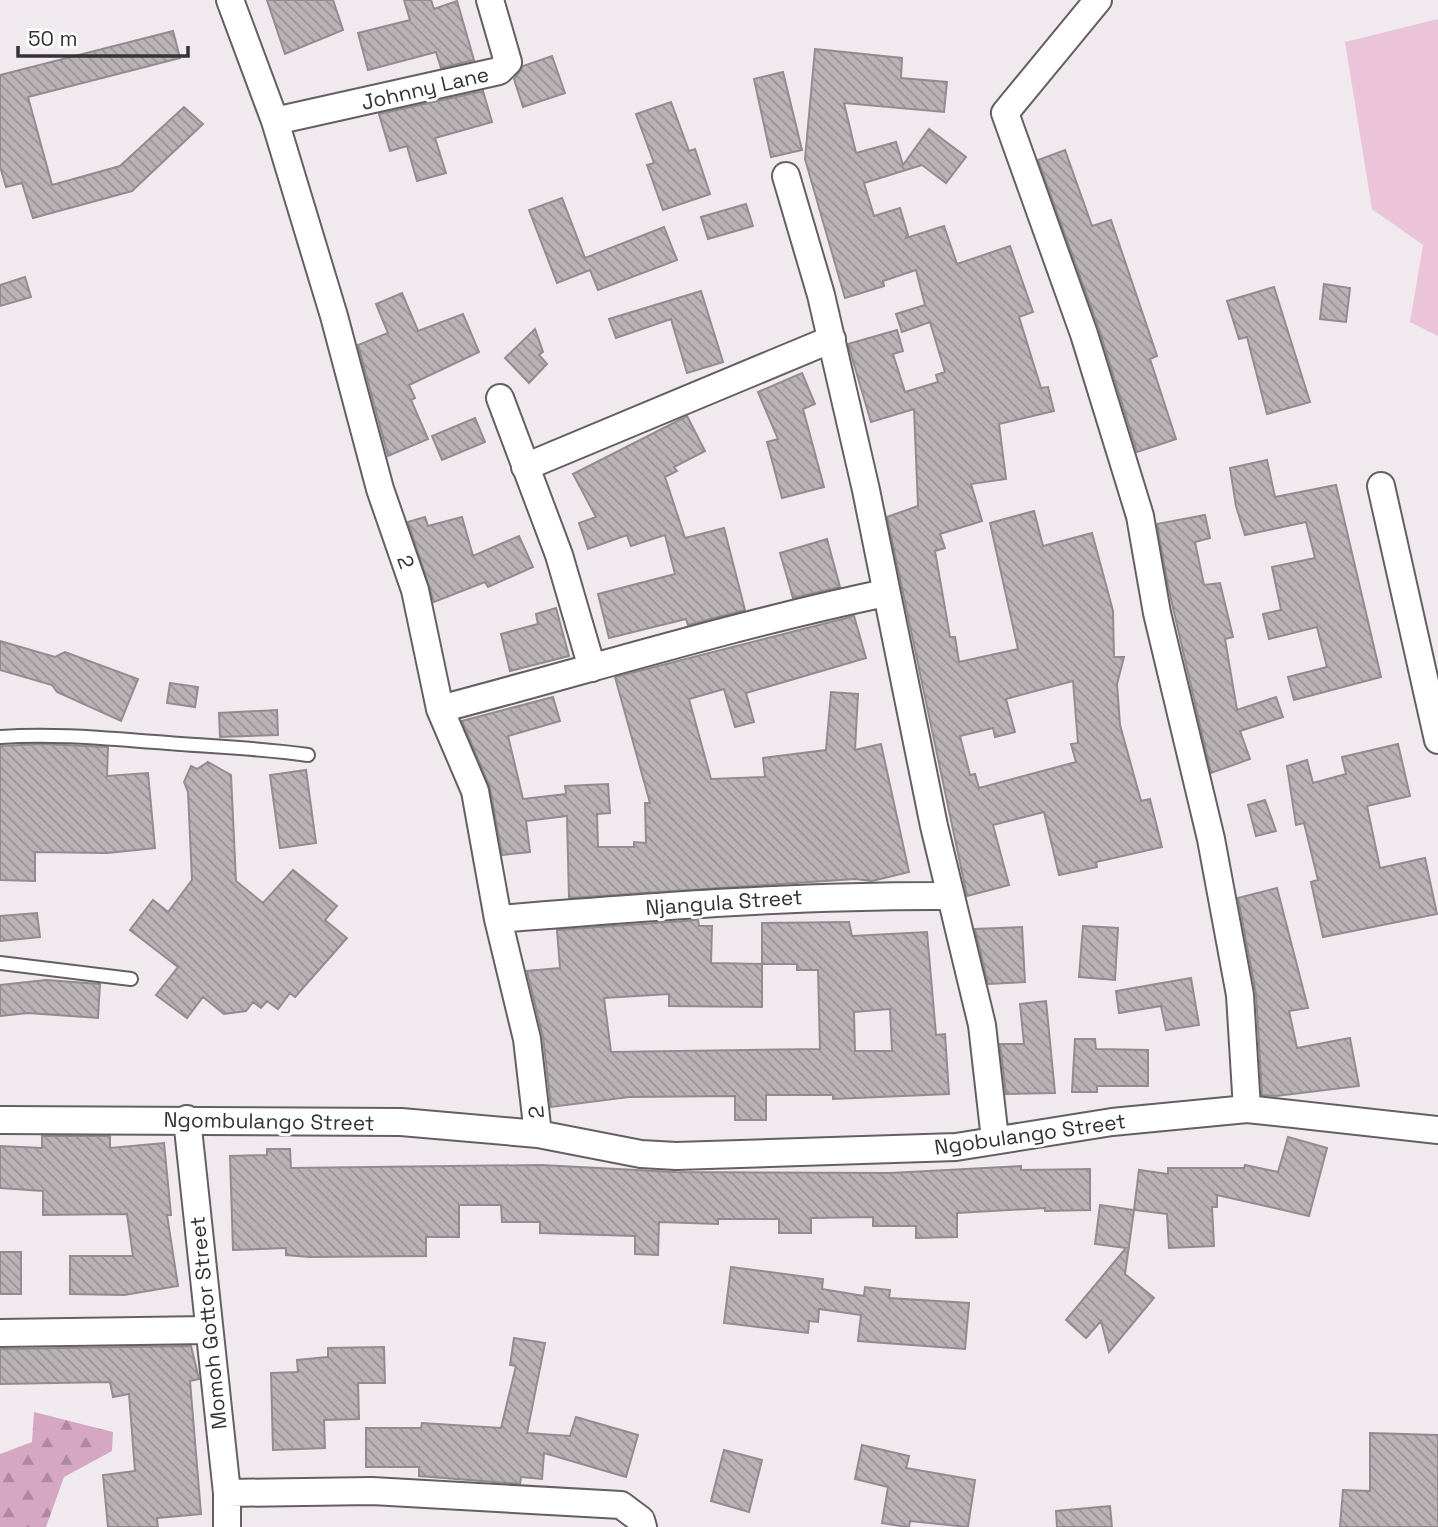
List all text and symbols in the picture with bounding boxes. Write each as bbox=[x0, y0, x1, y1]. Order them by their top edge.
scale bar bbox=[18, 14, 187, 58]
text: 50 m bbox=[28, 25, 78, 52]
street label: Johnny Lane bbox=[358, 60, 492, 116]
street label: 2 bbox=[391, 551, 421, 573]
street label: Njangula Street bbox=[645, 883, 803, 921]
street label: 2 bbox=[522, 1105, 550, 1119]
street label: Ngombulango Street bbox=[163, 1106, 375, 1136]
street label: Ngobulango Street bbox=[933, 1107, 1127, 1161]
street label: Momoh Gottor Street bbox=[183, 1215, 233, 1431]

